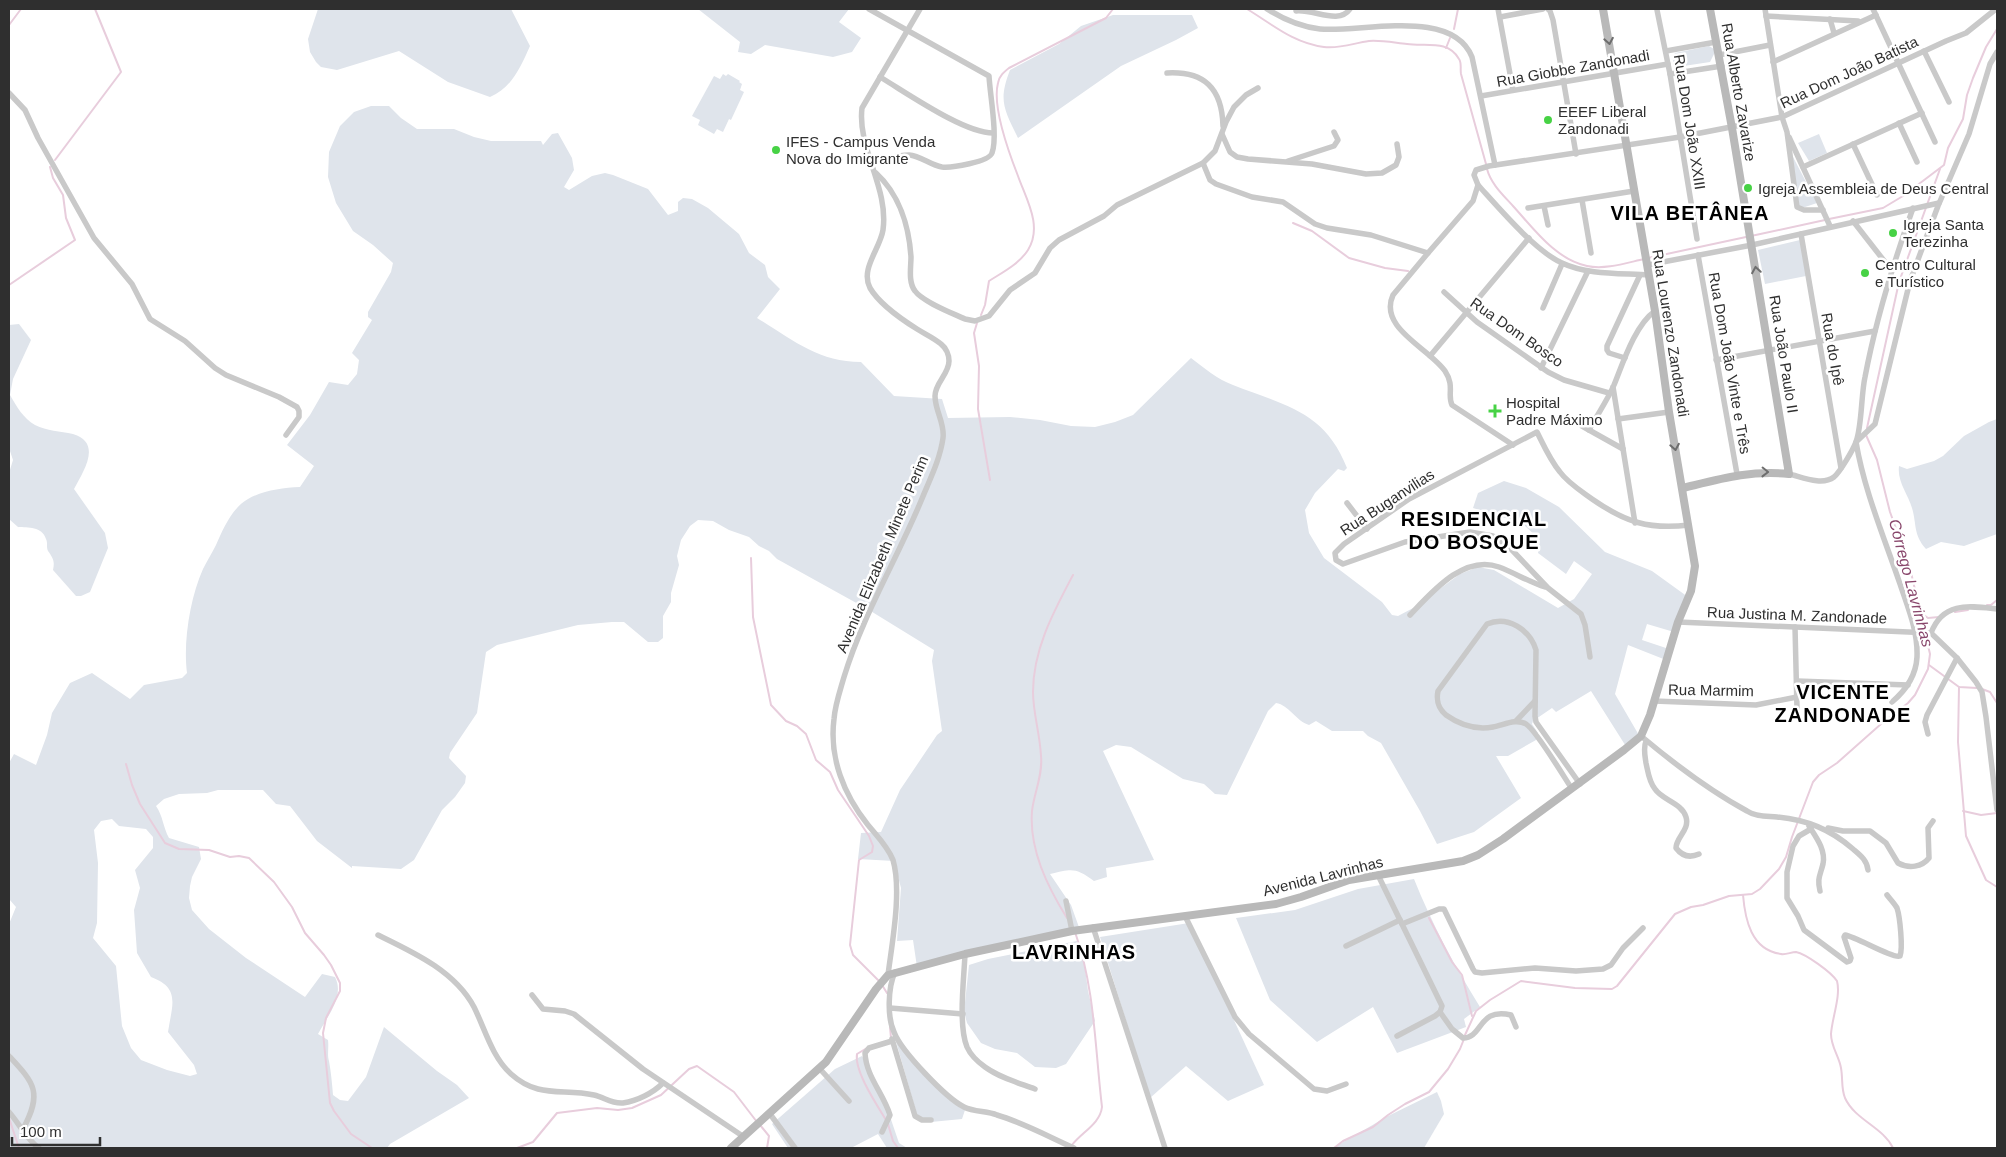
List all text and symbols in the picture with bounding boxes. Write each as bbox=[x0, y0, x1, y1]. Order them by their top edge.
street label: Rua Alberto Zavarize bbox=[1718, 22, 1760, 162]
street label: Rua Dom João Batista bbox=[1777, 32, 1921, 111]
one-way arrow bbox=[1604, 37, 1614, 46]
street label: Rua Giobbe Zandonadi bbox=[1495, 46, 1651, 90]
street label: Rua Dom João XXIII bbox=[1671, 53, 1709, 191]
place label: EEEF Liberal Zandonadi bbox=[1558, 103, 1646, 137]
marker: EEEF Liberal Zandonadi bbox=[1542, 114, 1554, 126]
place label: IFES - Campus Venda Nova do Imigrante bbox=[786, 133, 936, 167]
marker: IFES - Campus Venda Nova do Imigrante bbox=[770, 144, 782, 156]
place label: Igreja Assembleia de Deus Central bbox=[1758, 180, 1989, 197]
marker: Igreja Assembleia de Deus Central bbox=[1742, 182, 1754, 194]
district label: VILA BETÂNEA bbox=[1610, 201, 1770, 224]
place label: Igreja Santa Terezinha bbox=[1903, 216, 1985, 250]
marker: Igreja Santa Terezinha bbox=[1887, 227, 1899, 239]
street label: Rua Lourenzo Zandonadi bbox=[1649, 248, 1693, 418]
place label: Centro Cultural e Turístico bbox=[1875, 256, 1976, 290]
one-way arrow bbox=[1751, 266, 1762, 274]
marker: Centro Cultural e Turístico bbox=[1859, 267, 1871, 279]
street label: Rua Dom João Vinte e Três bbox=[1706, 271, 1754, 455]
street label: Rua Dom Bosco bbox=[1467, 294, 1567, 370]
street label: Rua João Paulo II bbox=[1766, 294, 1802, 414]
street label: Rua do Ipê bbox=[1818, 311, 1848, 387]
place label: Hospital Padre Máximo bbox=[1506, 394, 1603, 428]
marker: Hospital Padre Máximo bbox=[1488, 404, 1502, 418]
one-way arrow bbox=[1670, 443, 1680, 451]
street label: Avenida Elizabeth Minete Perim bbox=[833, 453, 931, 655]
street label: Rua Buganvilias bbox=[1337, 465, 1437, 539]
one-way arrow bbox=[1761, 467, 1769, 477]
district label: RESIDENCIAL DO BOSQUE bbox=[1401, 508, 1547, 553]
water label: Córrego Lavrinhas bbox=[1886, 517, 1936, 649]
street label: Rua Justina M. Zandonade bbox=[1707, 603, 1887, 627]
street label: Rua Marmim bbox=[1668, 681, 1754, 699]
district label: VICENTE ZANDONADE bbox=[1775, 681, 1911, 726]
street label: Avenida Lavrinhas bbox=[1261, 853, 1385, 899]
district label: LAVRINHAS bbox=[1012, 941, 1136, 963]
scale bar bbox=[12, 1114, 100, 1146]
text: 100 m bbox=[20, 1123, 62, 1140]

